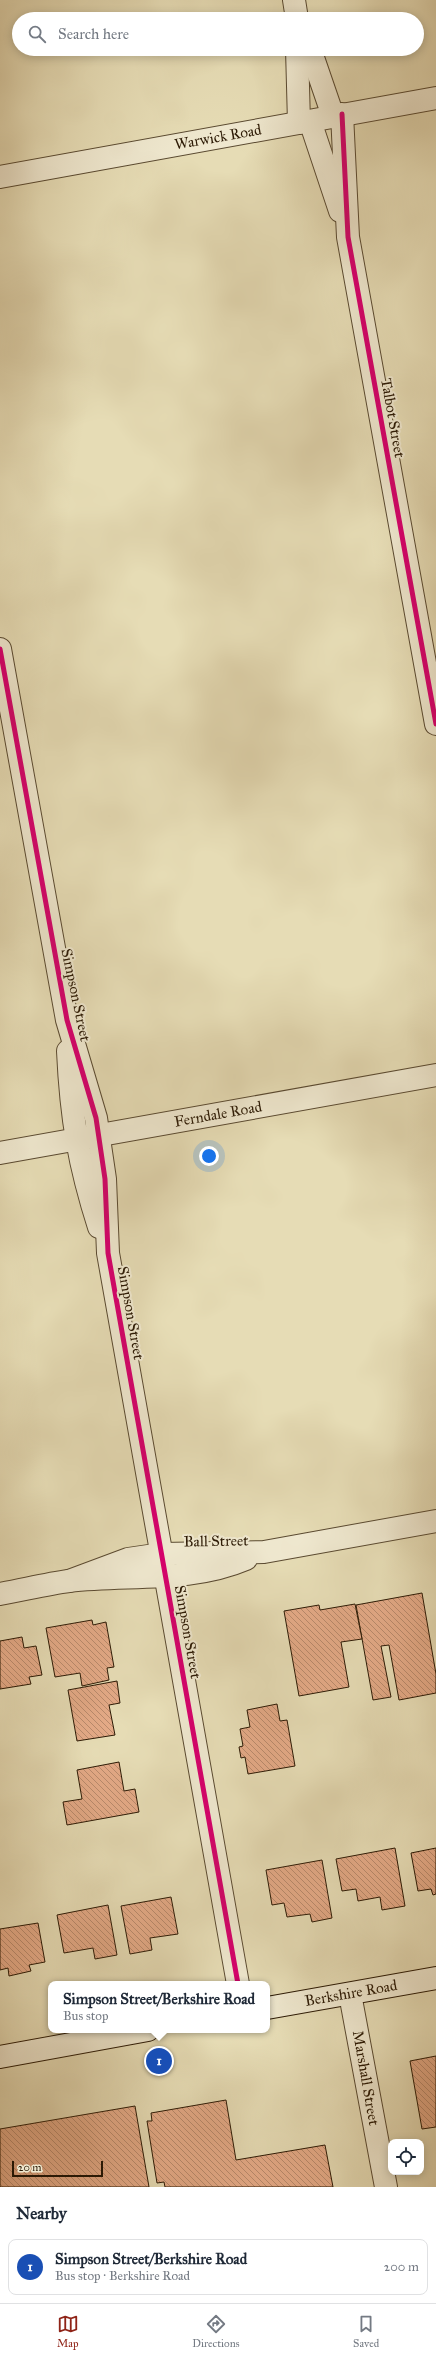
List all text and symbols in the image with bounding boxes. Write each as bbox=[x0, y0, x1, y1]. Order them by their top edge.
search box bbox=[12, 12, 424, 56]
icon: search bbox=[26, 23, 48, 45]
text: Search here bbox=[58, 25, 129, 43]
street label: Warwick Road bbox=[173, 120, 263, 154]
street label: Talbot Street bbox=[377, 377, 409, 460]
street label: Simpson Street bbox=[57, 947, 95, 1044]
street label: Ferndale Road bbox=[173, 1097, 264, 1131]
your location bbox=[199, 1146, 219, 1166]
street label: Simpson Street bbox=[114, 1265, 148, 1362]
street label: Ball Street bbox=[183, 1531, 249, 1551]
street label: Simpson Street bbox=[171, 1584, 205, 1681]
street label: Berkshire Road bbox=[303, 1976, 399, 2010]
popup bbox=[48, 1981, 270, 2033]
text: Simpson Street/Berkshire Road bbox=[63, 1990, 255, 2008]
text: Bus stop bbox=[63, 2008, 108, 2024]
street label: Marshall Street bbox=[349, 2029, 383, 2128]
pin: 1 bbox=[146, 2046, 172, 2076]
map controls bbox=[388, 2139, 424, 2175]
button: locate bbox=[388, 2139, 424, 2175]
scale bar bbox=[12, 2159, 103, 2178]
text: 20 m bbox=[18, 2161, 41, 2174]
text: Nearby bbox=[16, 2203, 67, 2224]
text: Simpson Street/Berkshire Road bbox=[55, 2250, 247, 2268]
text: 1 bbox=[27, 2259, 33, 2275]
text: 200 m bbox=[384, 2259, 419, 2275]
text: Bus stop · Berkshire Road bbox=[55, 2268, 190, 2284]
tab: Map bbox=[57, 2313, 79, 2350]
tab: Directions bbox=[192, 2313, 240, 2350]
tab: Saved bbox=[353, 2313, 379, 2350]

